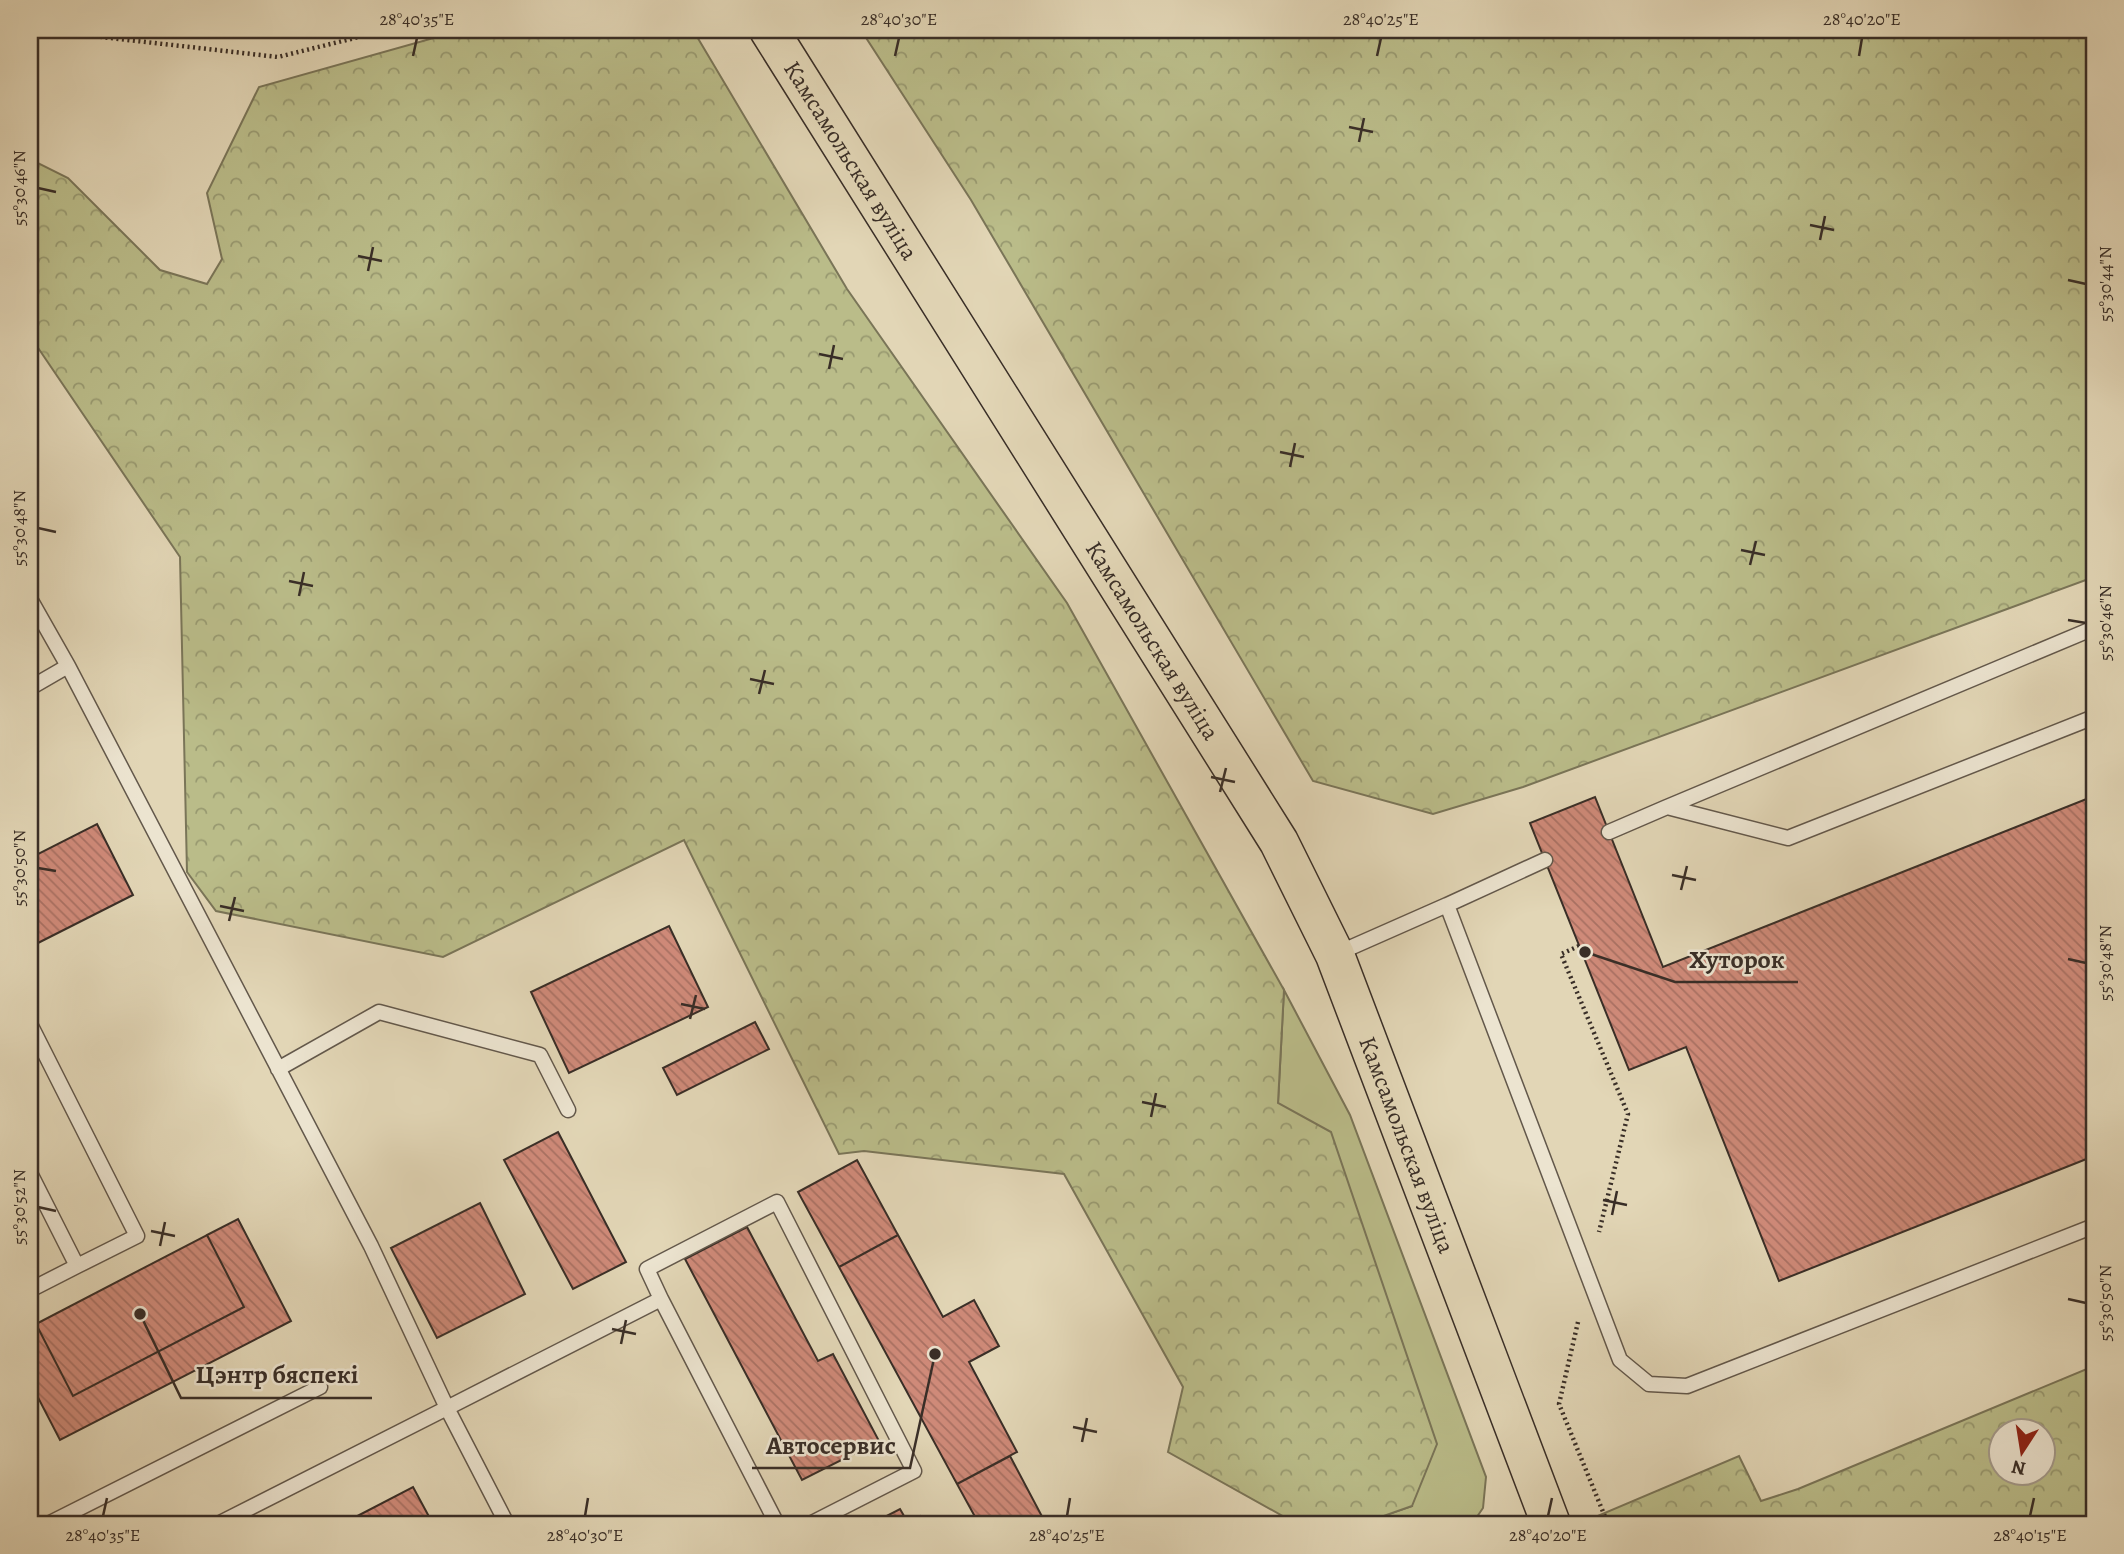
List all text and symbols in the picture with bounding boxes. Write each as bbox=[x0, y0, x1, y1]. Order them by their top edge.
text: 28°40'35"E bbox=[380, 7, 454, 31]
text: 28°40'30"E bbox=[861, 7, 937, 31]
text: 28°40'25"E bbox=[1343, 7, 1419, 31]
text: 28°40'20"E bbox=[1823, 7, 1901, 31]
street label: Камсамольская вуліца bbox=[776, 55, 925, 266]
text: 55°30'46"N bbox=[7, 150, 31, 226]
text: 55°30'44"N bbox=[2093, 246, 2117, 322]
text: 55°30'48"N bbox=[7, 490, 31, 566]
street label: Камсамольская вуліца bbox=[1078, 535, 1227, 746]
text: 55°30'46"N bbox=[2093, 585, 2117, 661]
text: 55°30'50"N bbox=[7, 830, 31, 906]
text: 55°30'48"N bbox=[2093, 925, 2117, 1001]
callout: Хуторок bbox=[1675, 935, 1798, 982]
text: Хуторок bbox=[1689, 942, 1785, 977]
street label: Камсамольская вуліца bbox=[1351, 1032, 1463, 1258]
text: 55°30'52"N bbox=[7, 1169, 31, 1245]
text: 55°30'50"N bbox=[2093, 1265, 2117, 1341]
callout: Цэнтр бяспекі bbox=[181, 1351, 372, 1398]
text: Цэнтр бяспекі bbox=[196, 1357, 358, 1392]
north arrow bbox=[1988, 1418, 2058, 1488]
callout: Автосервис bbox=[752, 1421, 910, 1468]
text: Автосервис bbox=[765, 1428, 896, 1463]
text: N bbox=[2009, 1453, 2028, 1482]
text: 28°40'35"E bbox=[66, 1523, 140, 1547]
text: 28°40'30"E bbox=[547, 1523, 623, 1547]
text: 28°40'25"E bbox=[1029, 1523, 1105, 1547]
text: 28°40'20"E bbox=[1509, 1523, 1587, 1547]
text: 28°40'15"E bbox=[1993, 1523, 2067, 1547]

